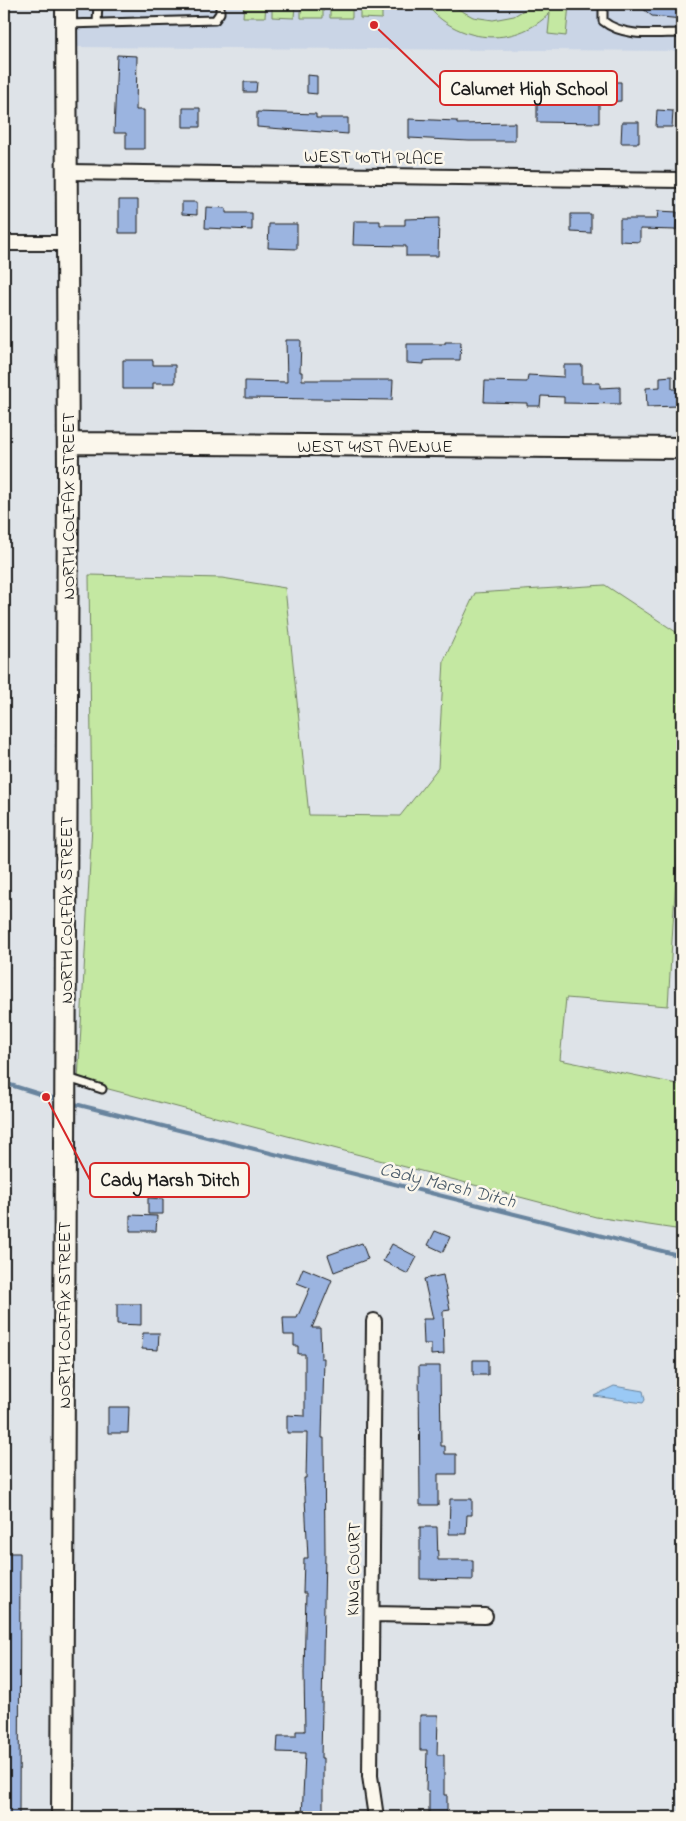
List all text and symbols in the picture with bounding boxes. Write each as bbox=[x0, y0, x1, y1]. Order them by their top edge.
callout: Calumet High School bbox=[440, 71, 617, 105]
text: Calumet High School bbox=[450, 77, 608, 106]
street label: WEST 40TH PLACE bbox=[304, 145, 444, 173]
street label: NORTH COLFAX STREET bbox=[57, 412, 83, 600]
street label: WEST 41ST AVENUE bbox=[297, 435, 453, 461]
street label: NORTH COLFAX STREET bbox=[55, 816, 81, 1004]
water label: Cady Marsh Ditch bbox=[377, 1157, 519, 1217]
callout: Cady Marsh Ditch bbox=[90, 1163, 249, 1197]
text: Cady Marsh Ditch bbox=[100, 1168, 240, 1197]
street label: NORTH COLFAX STREET bbox=[53, 1221, 79, 1409]
street label: KING COURT bbox=[341, 1522, 369, 1616]

